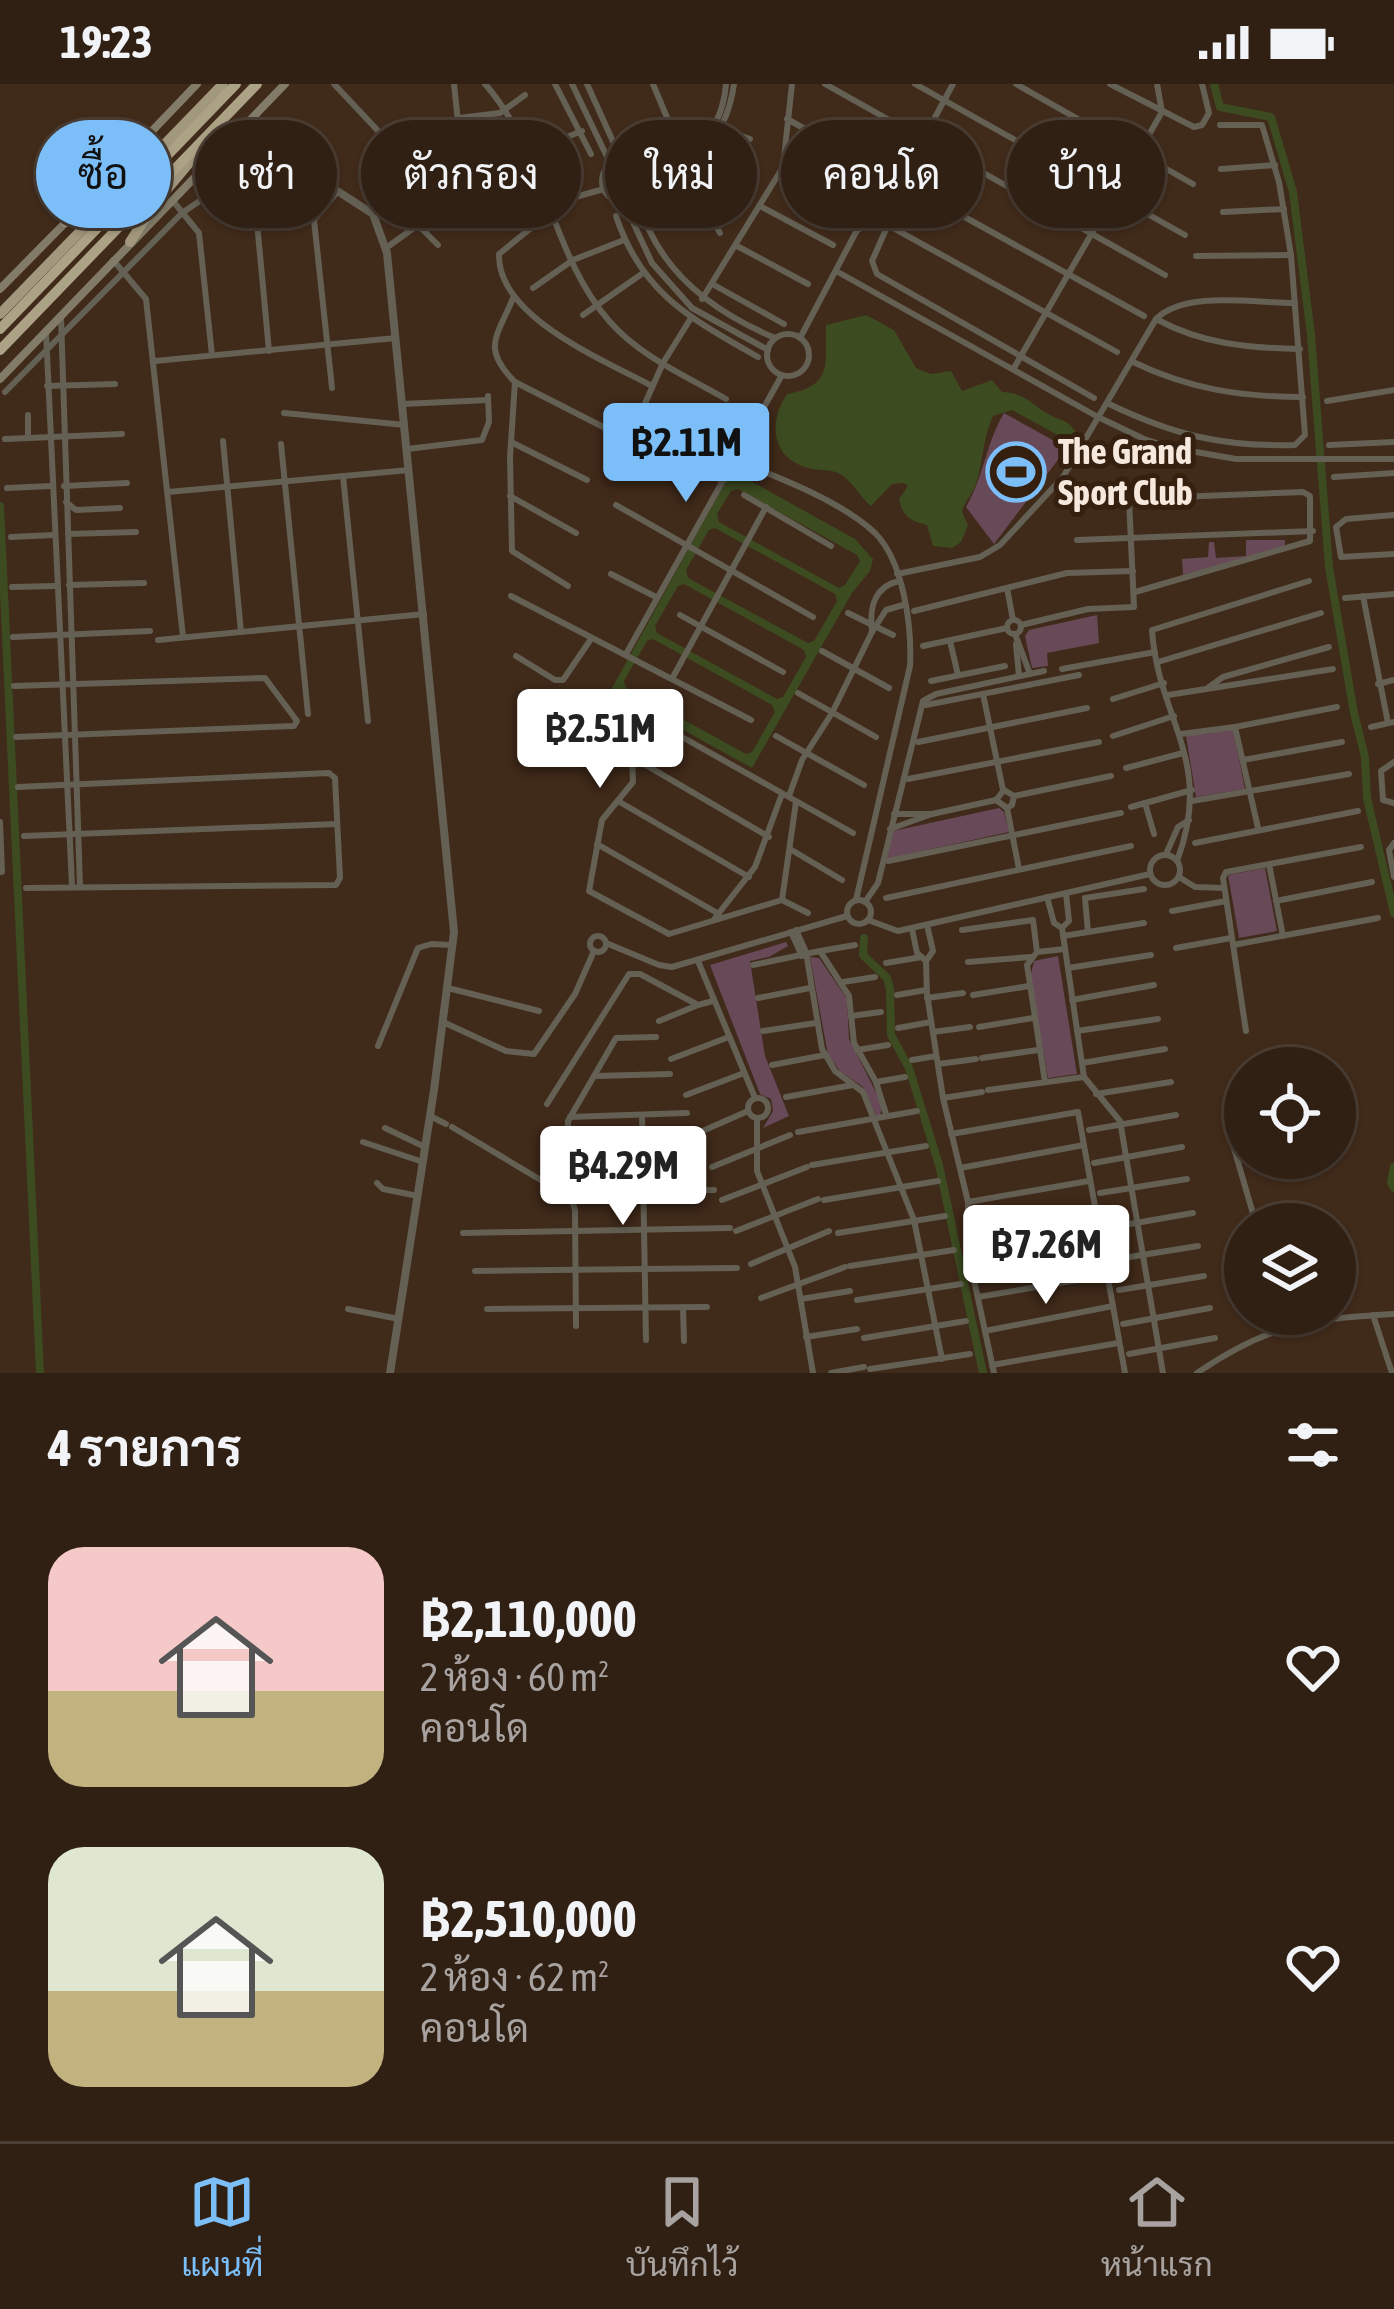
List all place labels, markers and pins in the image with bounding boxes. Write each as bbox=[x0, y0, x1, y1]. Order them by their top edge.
pin: ฿2.11M bbox=[588, 403, 784, 505]
place label: The Grand Sport Club bbox=[1058, 430, 1193, 513]
sports icon: The Grand Sport Club bbox=[985, 441, 1047, 503]
pin: ฿2.51M bbox=[502, 689, 698, 791]
pin: ฿4.29M bbox=[525, 1126, 721, 1228]
pin: ฿7.26M bbox=[948, 1205, 1144, 1307]

